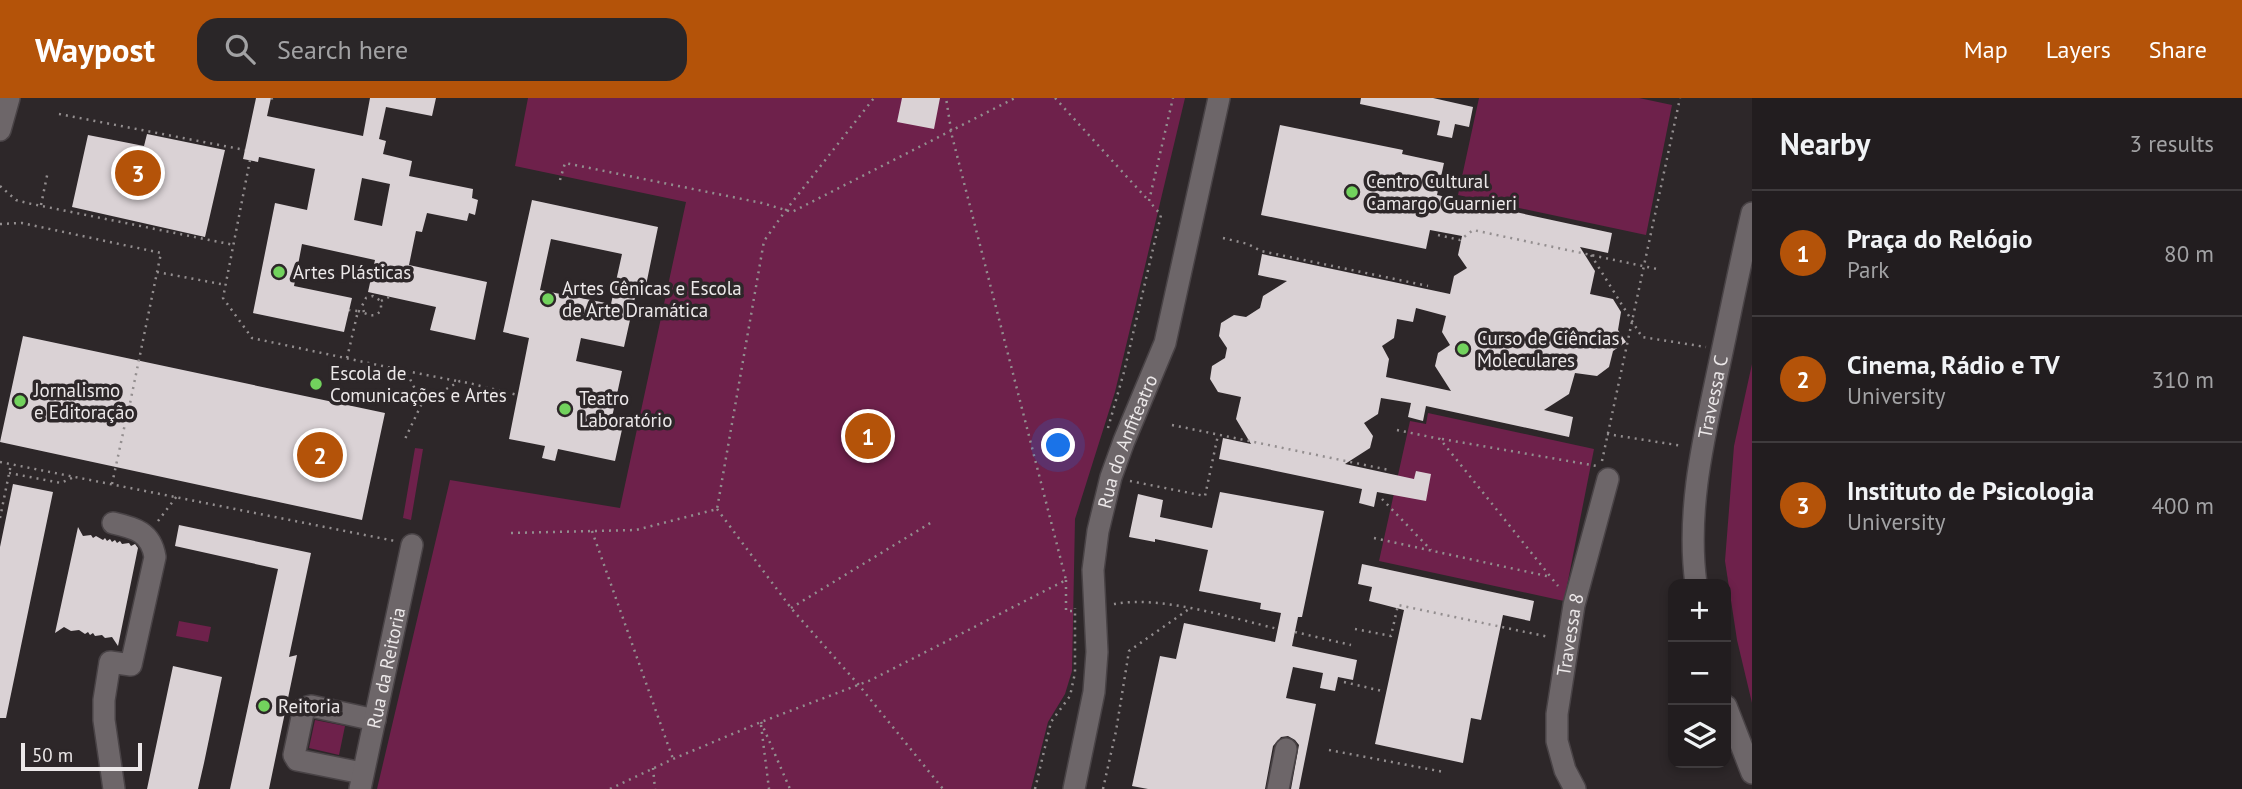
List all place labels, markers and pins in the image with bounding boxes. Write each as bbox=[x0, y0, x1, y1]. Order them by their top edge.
pin: 3 bbox=[115, 147, 161, 199]
place label: Centro Cultural Camargo Guarnieri bbox=[1366, 169, 1517, 215]
marker: Centro Cultural Camargo Guarnieri bbox=[1344, 184, 1360, 200]
place label: Artes Plásticas bbox=[293, 260, 411, 284]
marker: Artes Plásticas bbox=[271, 264, 287, 280]
place label: Artes Cênicas e Escola de Arte Dramática bbox=[562, 276, 742, 322]
marker: Artes Cênicas e Escola de Arte Dramática bbox=[540, 291, 556, 307]
place label: Curso de Ciências Moleculares bbox=[1477, 326, 1620, 372]
marker: Curso de Ciências Moleculares bbox=[1455, 341, 1471, 357]
place label: Escola de Comunicações e Artes bbox=[330, 361, 507, 407]
marker: Escola de Comunicações e Artes bbox=[308, 376, 324, 392]
place label: Jornalismo e Editoração bbox=[33, 378, 135, 424]
place label: Teatro Laboratório bbox=[579, 386, 672, 432]
marker: Jornalismo e Editoração bbox=[12, 393, 28, 409]
marker: Teatro Laboratório bbox=[557, 401, 573, 417]
pin: 1 bbox=[845, 410, 891, 462]
pin: 2 bbox=[297, 429, 343, 481]
place label: Reitoria bbox=[278, 694, 341, 718]
marker: Reitoria bbox=[256, 698, 272, 714]

